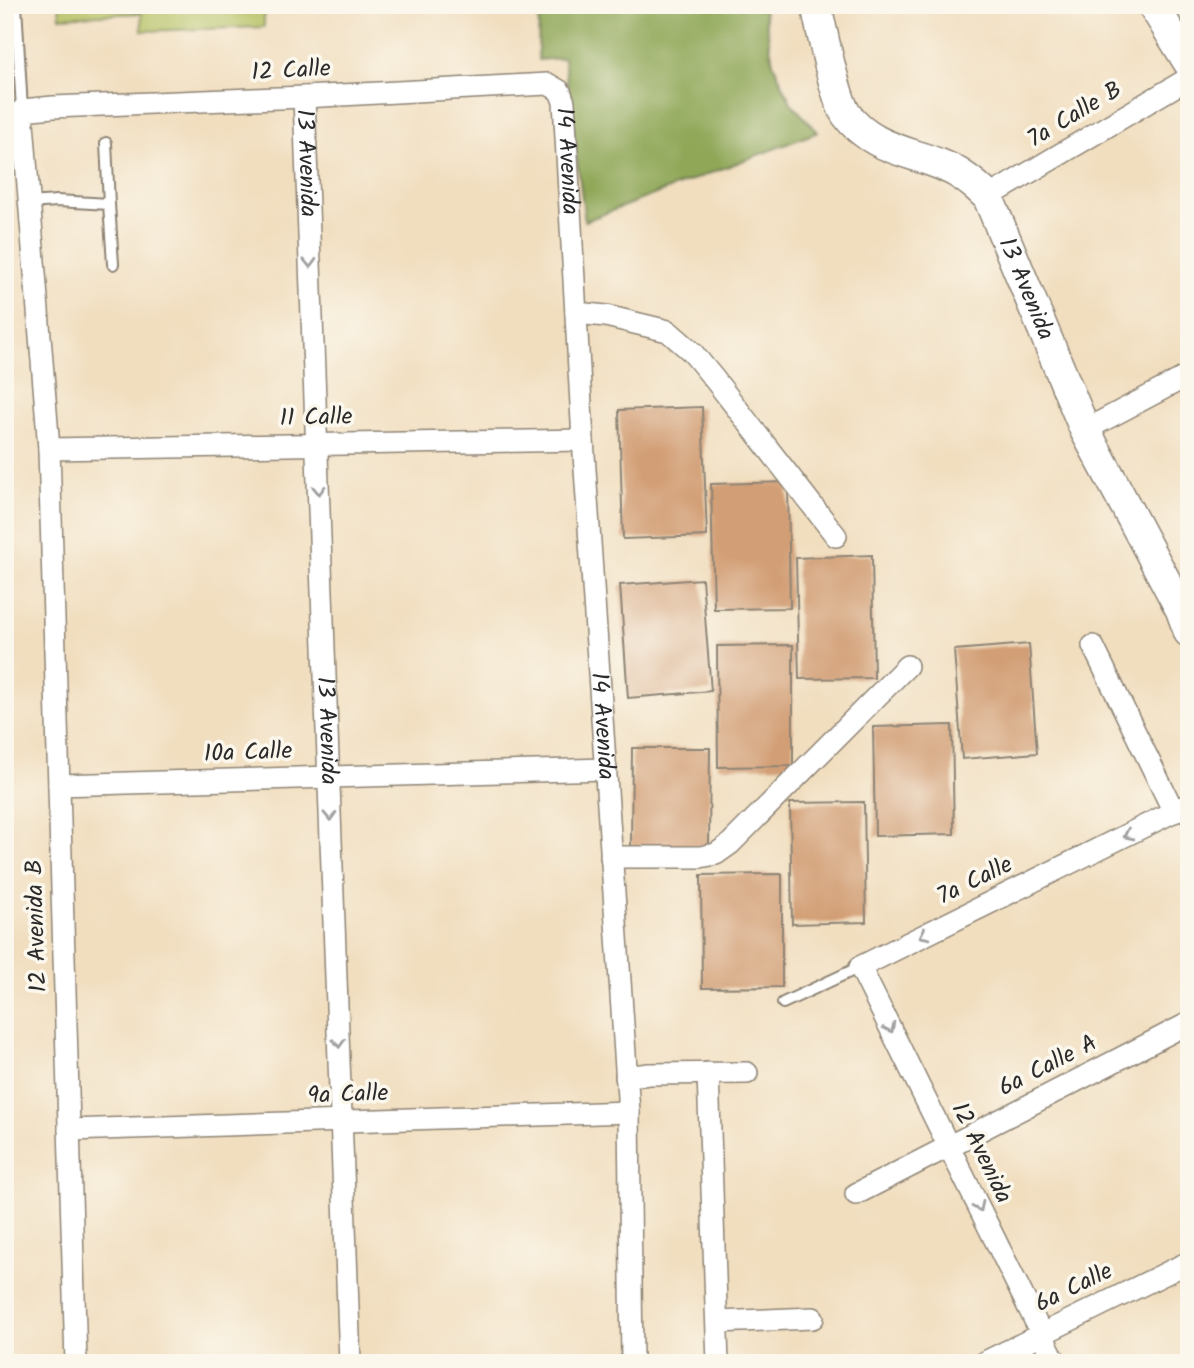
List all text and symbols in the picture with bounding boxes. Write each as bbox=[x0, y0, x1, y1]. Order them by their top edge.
street label: 12 Calle bbox=[250, 49, 332, 93]
street label: 7a Calle B bbox=[1020, 71, 1130, 159]
street label: 14 Avenida bbox=[545, 106, 590, 216]
street label: 13 Avenida bbox=[285, 108, 328, 218]
street label: 13 Avenida bbox=[987, 231, 1065, 346]
one-way arrow bbox=[303, 258, 318, 269]
street label: 11 Calle bbox=[279, 398, 353, 438]
one-way arrow bbox=[311, 485, 326, 496]
street label: 14 Avenida bbox=[579, 671, 626, 781]
street label: 13 Avenida bbox=[306, 676, 348, 785]
street label: 10a Calle bbox=[203, 732, 293, 774]
one-way arrow bbox=[323, 811, 338, 822]
one-way arrow bbox=[1123, 826, 1135, 840]
street label: 7a Calle bbox=[930, 846, 1020, 916]
street label: 12 Avenida B bbox=[15, 859, 59, 993]
one-way arrow bbox=[919, 927, 931, 941]
one-way arrow bbox=[882, 1021, 896, 1033]
street label: 6a Calle A bbox=[992, 1024, 1104, 1108]
one-way arrow bbox=[331, 1038, 346, 1049]
street label: 9a Calle bbox=[307, 1074, 389, 1116]
street label: 12 Avenida bbox=[940, 1096, 1022, 1210]
one-way arrow bbox=[971, 1200, 985, 1212]
street label: 6a Calle bbox=[1028, 1252, 1120, 1324]

